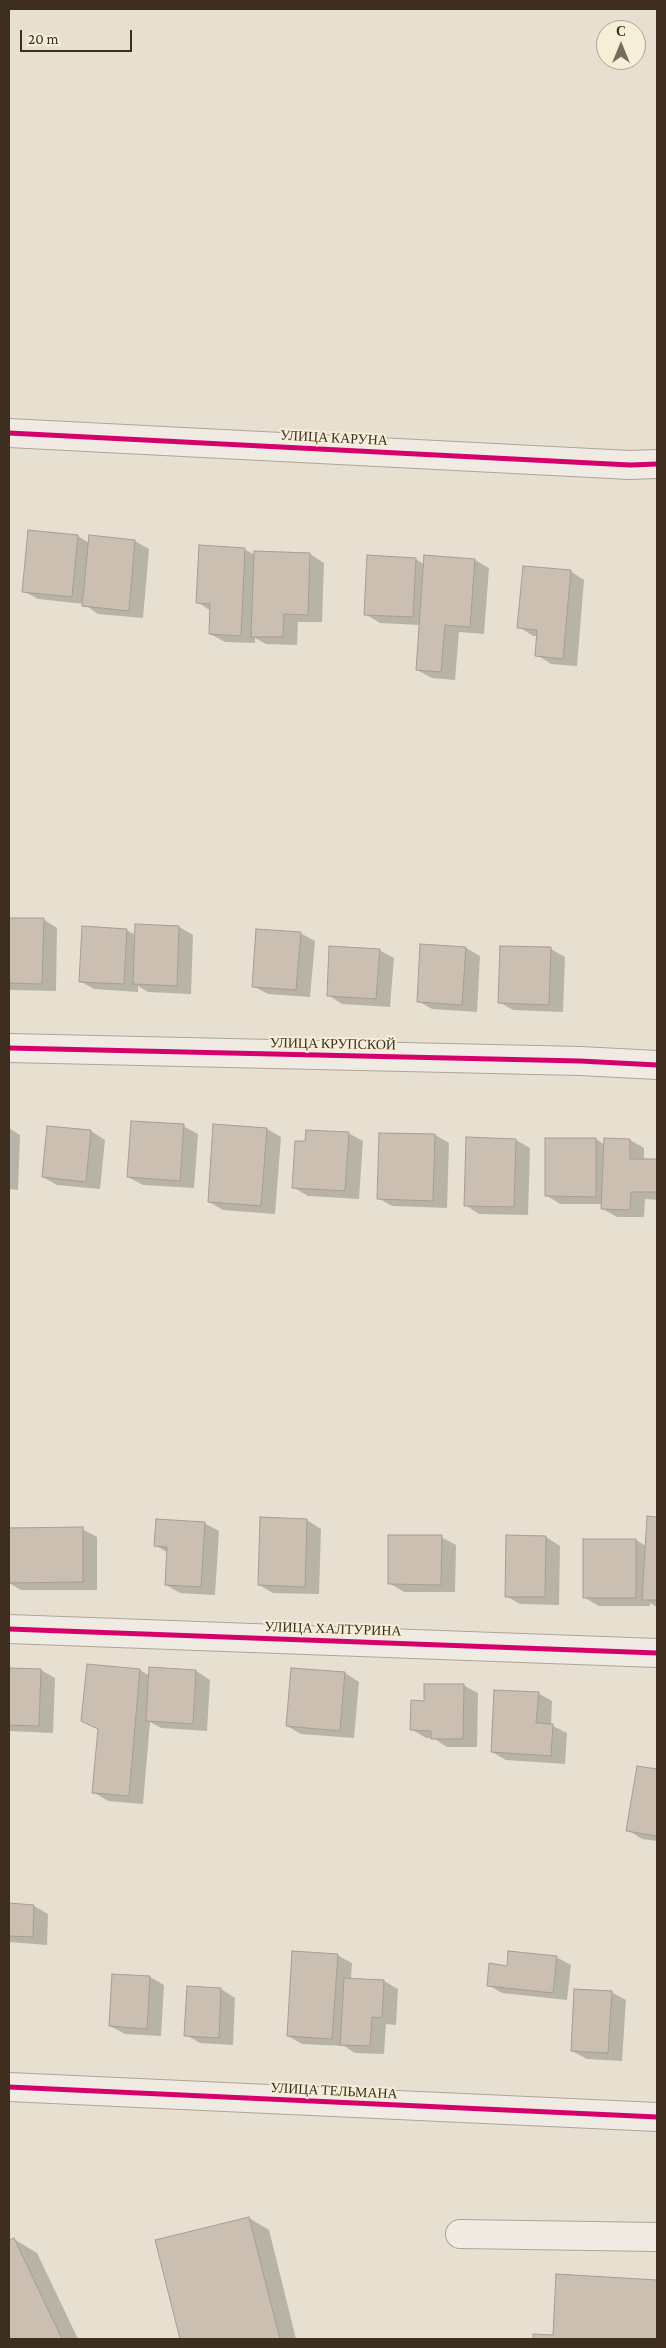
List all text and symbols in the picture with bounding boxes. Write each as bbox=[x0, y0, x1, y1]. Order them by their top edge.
scale bar bbox=[22, 20, 135, 52]
north arrow bbox=[596, 20, 646, 70]
text: С bbox=[616, 23, 626, 39]
text: 20 m bbox=[28, 31, 59, 47]
street label: УЛИЦА КАРУНА bbox=[280, 427, 388, 449]
street label: УЛИЦА КРУПСКОЙ bbox=[270, 1035, 396, 1053]
street label: УЛИЦА ХАЛТУРИНА bbox=[264, 1618, 402, 1640]
street label: УЛИЦА ТЕЛЬМАНА bbox=[270, 2079, 398, 2103]

